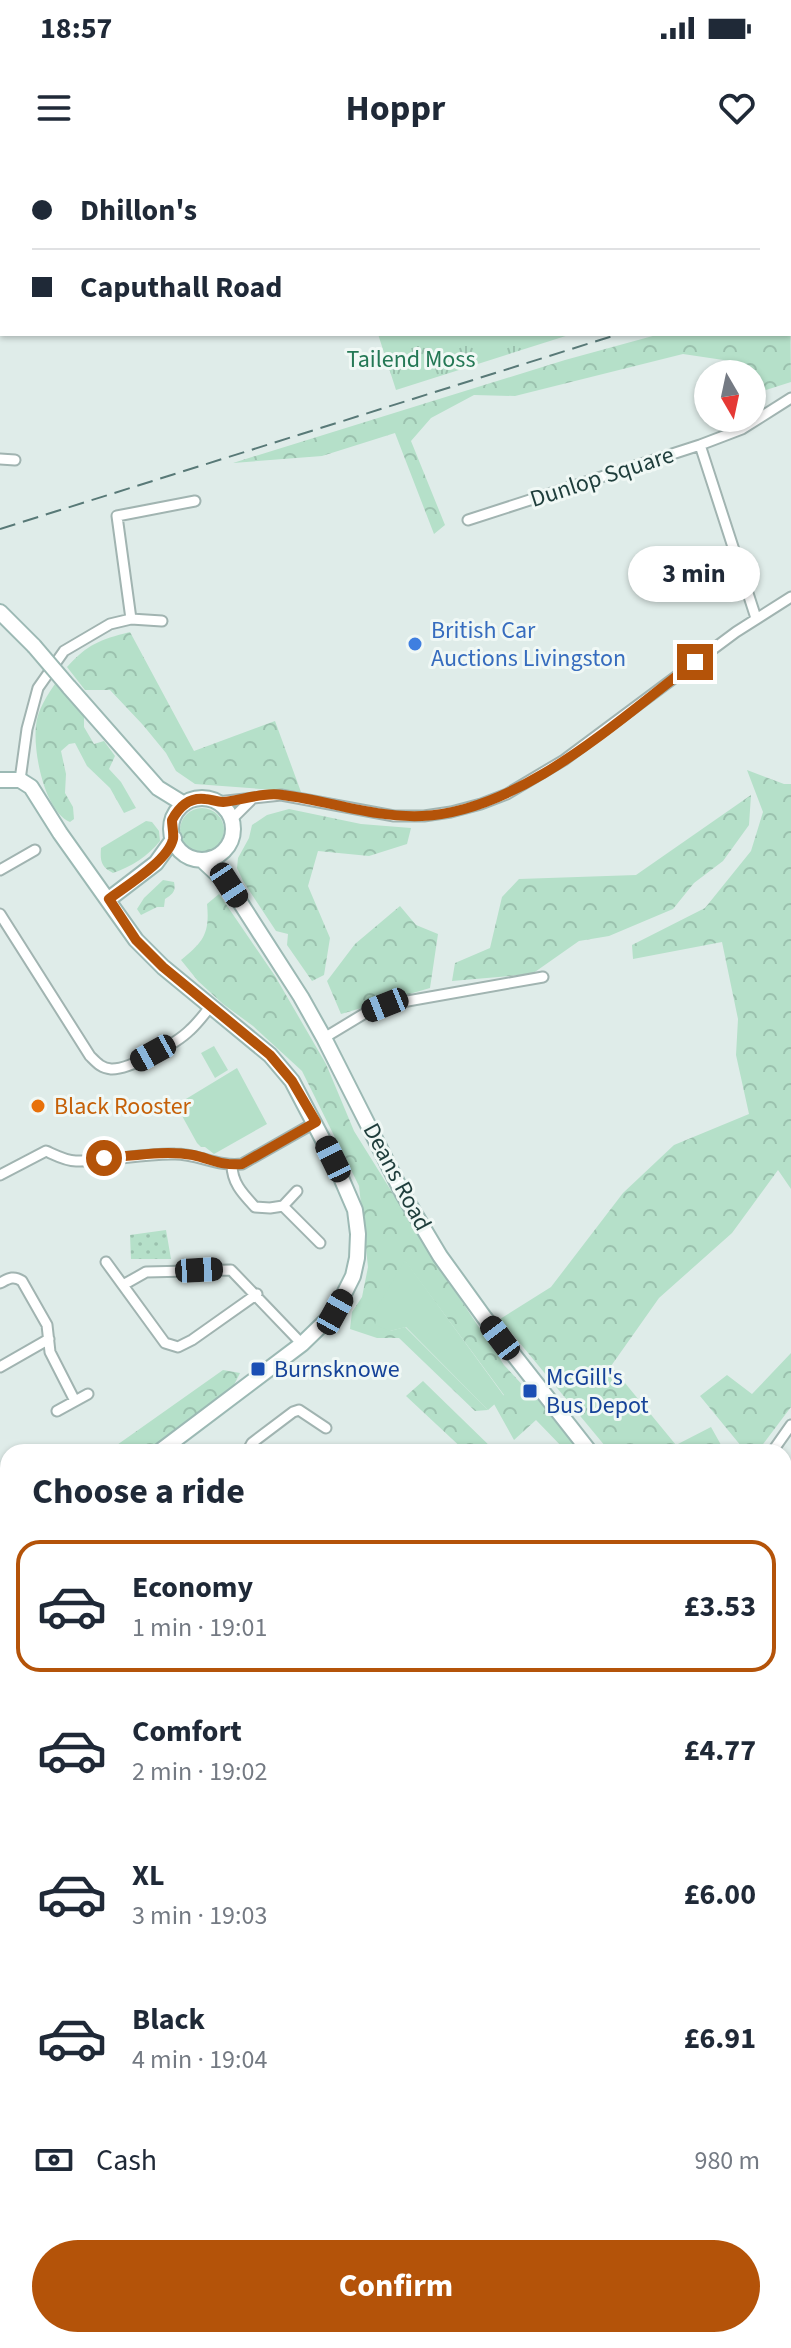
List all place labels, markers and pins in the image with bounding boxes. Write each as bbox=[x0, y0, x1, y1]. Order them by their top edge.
place label: British Car Auctions Livingston bbox=[431, 613, 626, 676]
marker: British Car Auctions Livingston bbox=[406, 635, 424, 653]
place label: Black Rooster bbox=[54, 1089, 192, 1124]
marker: Black Rooster bbox=[29, 1097, 47, 1115]
place label: Burnsknowe bbox=[274, 1352, 400, 1387]
marker: Burnsknowe bbox=[249, 1360, 267, 1378]
place label: McGill's Bus Depot bbox=[546, 1360, 649, 1423]
marker: McGill's Bus Depot bbox=[521, 1382, 539, 1400]

